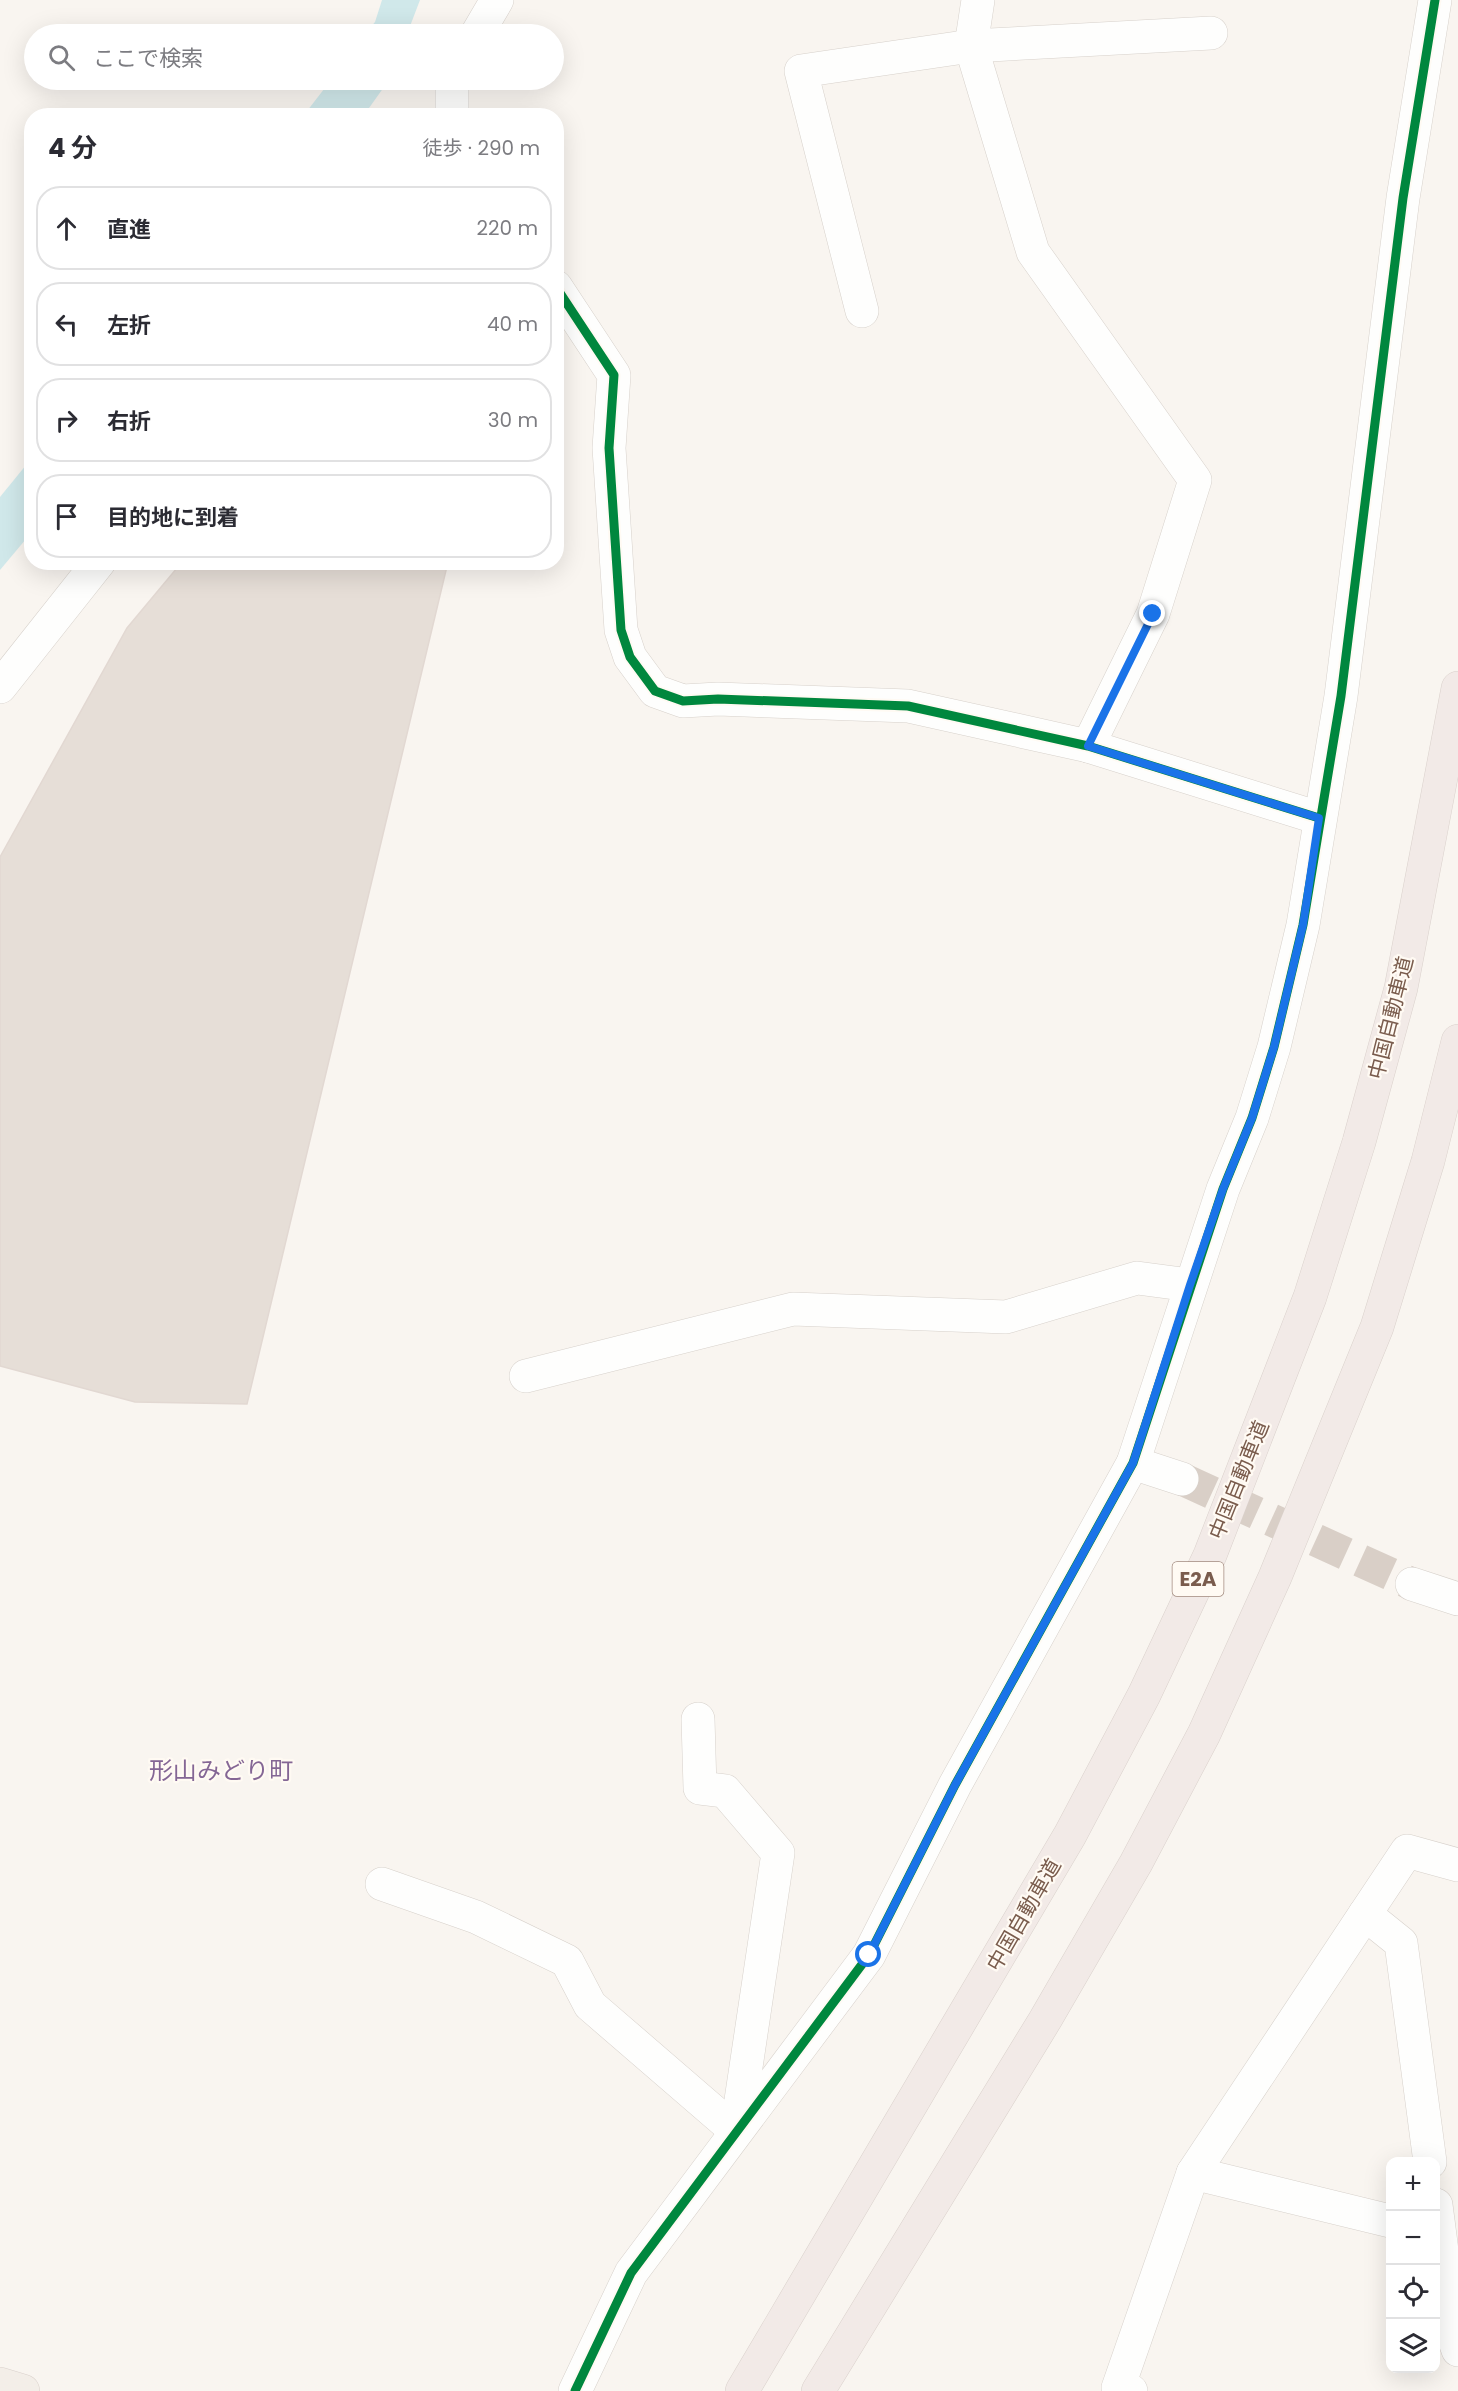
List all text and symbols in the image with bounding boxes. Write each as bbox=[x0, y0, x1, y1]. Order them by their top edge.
search box bbox=[24, 24, 564, 90]
icon: search bbox=[45, 41, 78, 74]
text: ここで検索 bbox=[93, 43, 203, 74]
text: 4 分 bbox=[48, 130, 97, 166]
text: 徒歩 · 290 m bbox=[422, 134, 540, 162]
icon: ahead bbox=[50, 212, 83, 245]
text: 直進 bbox=[107, 214, 151, 245]
text: 220 m bbox=[477, 214, 538, 242]
icon: left bbox=[50, 308, 83, 341]
text: 左折 bbox=[107, 310, 151, 341]
text: 40 m bbox=[487, 310, 538, 338]
icon: right bbox=[50, 404, 83, 437]
text: 右折 bbox=[107, 406, 151, 437]
text: 30 m bbox=[488, 406, 538, 434]
icon: arrive bbox=[50, 500, 83, 533]
text: 目的地に到着 bbox=[107, 502, 239, 533]
route end bbox=[1139, 600, 1165, 626]
street label: 中国自動車道 bbox=[1361, 953, 1420, 1083]
street label: 中国自動車道 bbox=[1201, 1416, 1276, 1544]
road number: E2A bbox=[1172, 1562, 1224, 1596]
district label: 形山みどり町 bbox=[149, 1754, 293, 1787]
street label: 中国自動車道 bbox=[980, 1853, 1068, 1977]
route start bbox=[855, 1941, 881, 1967]
map controls bbox=[1386, 2157, 1440, 2373]
button: + bbox=[1386, 2157, 1440, 2211]
button: − bbox=[1386, 2211, 1440, 2265]
button: locate bbox=[1386, 2265, 1440, 2319]
button: layers bbox=[1386, 2319, 1440, 2373]

